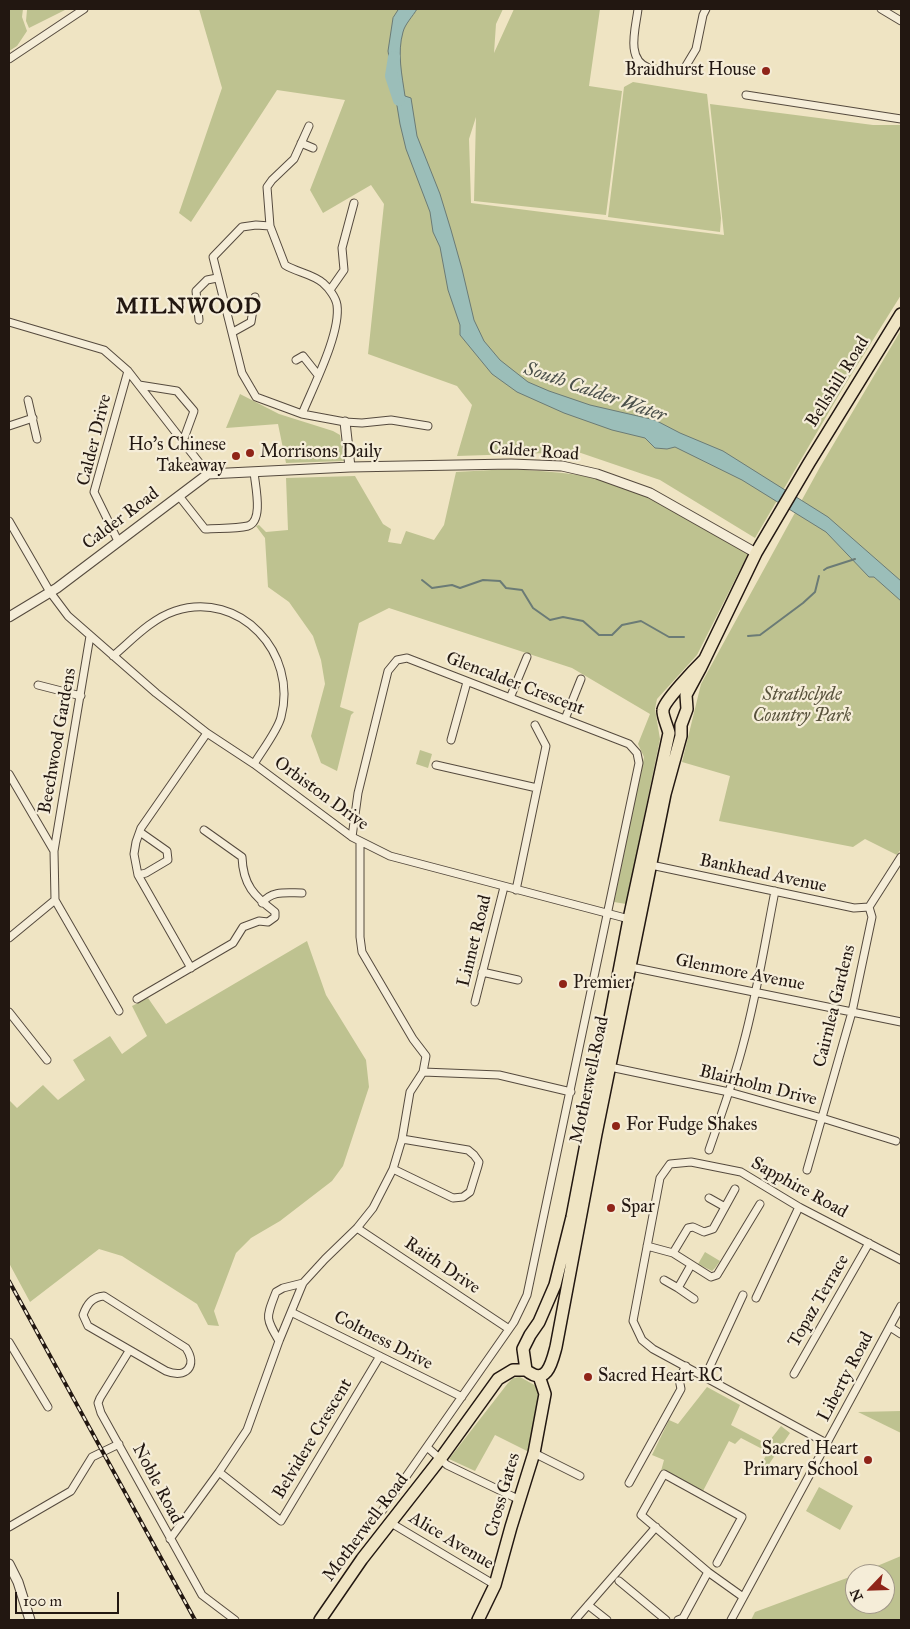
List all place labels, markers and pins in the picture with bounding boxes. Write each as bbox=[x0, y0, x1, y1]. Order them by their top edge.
place label: Braidhurst House bbox=[625, 60, 756, 82]
marker: Braidhurst House bbox=[760, 65, 772, 77]
place label: Ho's Chinese Takeaway bbox=[128, 435, 226, 478]
place label: Morrisons Daily bbox=[260, 442, 382, 464]
marker: Morrisons Daily bbox=[244, 447, 256, 459]
marker: Ho's Chinese Takeaway bbox=[230, 450, 242, 462]
place label: Premier bbox=[573, 973, 632, 995]
marker: Premier bbox=[557, 978, 569, 990]
place label: For Fudge Shakes bbox=[626, 1115, 757, 1137]
marker: For Fudge Shakes bbox=[610, 1120, 622, 1132]
place label: Spar bbox=[621, 1197, 655, 1219]
marker: Spar bbox=[605, 1202, 617, 1214]
place label: Sacred Heart RC bbox=[598, 1366, 723, 1388]
marker: Sacred Heart RC bbox=[582, 1371, 594, 1383]
place label: Sacred Heart Primary School bbox=[743, 1439, 858, 1482]
marker: Sacred Heart Primary School bbox=[862, 1454, 874, 1466]

